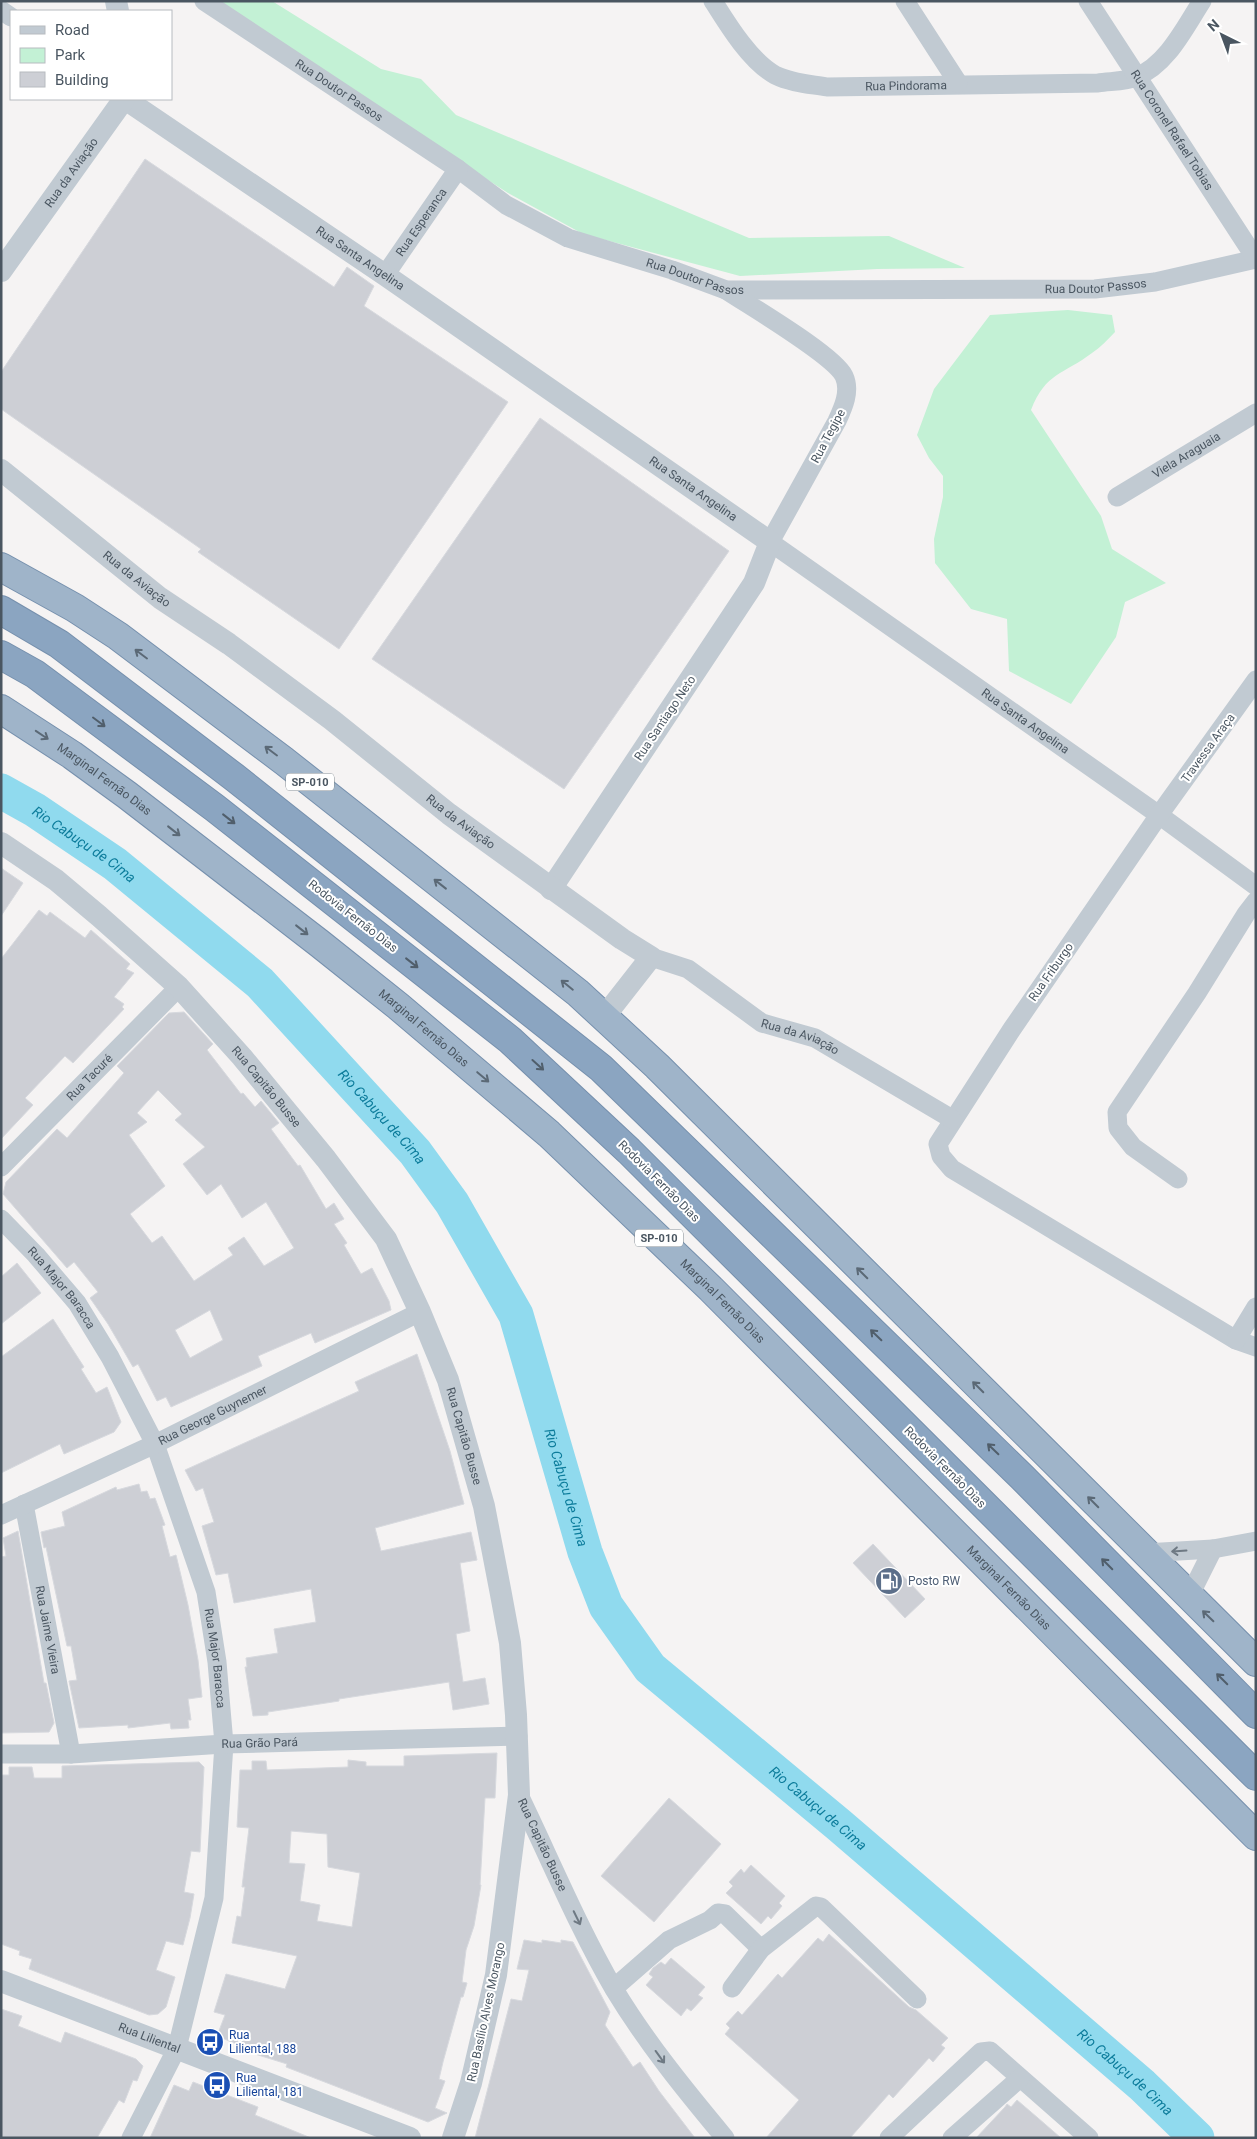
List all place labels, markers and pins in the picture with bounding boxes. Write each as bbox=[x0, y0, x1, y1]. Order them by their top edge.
fuel station icon: Posto RW bbox=[874, 1566, 904, 1596]
place label: Posto RW bbox=[908, 1574, 961, 1588]
bus stop icon: Rua Liliental, 188 bbox=[195, 2027, 225, 2057]
place label: Rua Liliental, 188 bbox=[229, 2028, 296, 2056]
bus stop icon: Rua Liliental, 181 bbox=[202, 2070, 232, 2100]
place label: Rua Liliental, 181 bbox=[236, 2071, 303, 2099]

